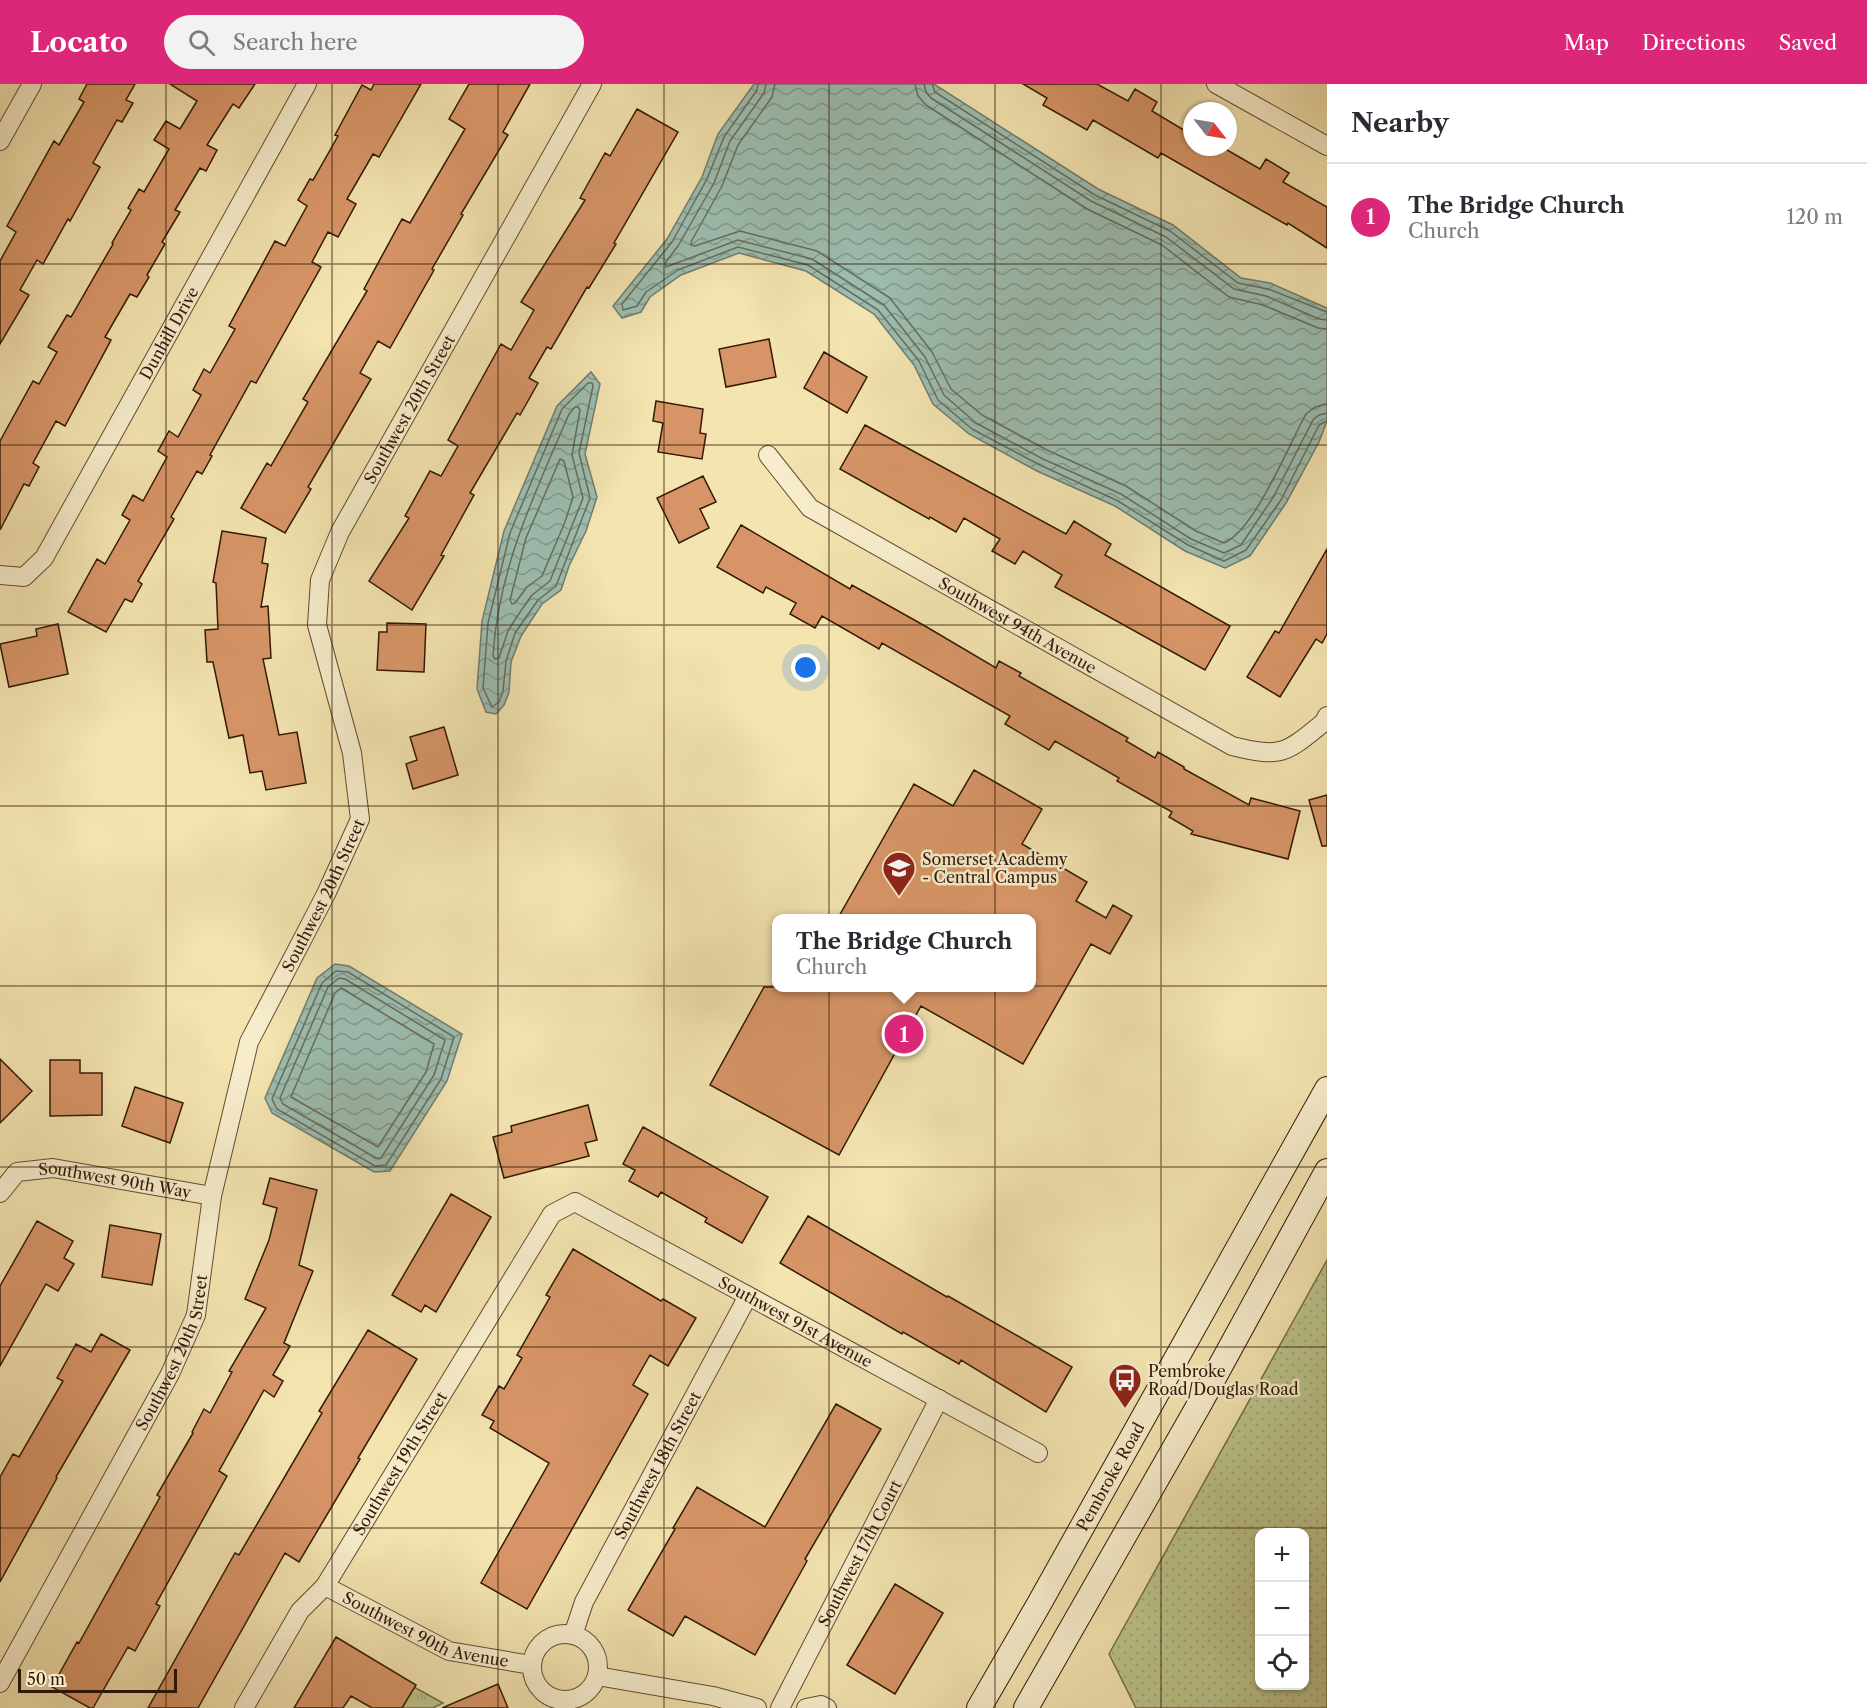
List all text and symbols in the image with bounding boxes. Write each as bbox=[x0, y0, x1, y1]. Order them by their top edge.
search box bbox=[164, 15, 584, 69]
text: Locato bbox=[30, 25, 128, 59]
icon: search bbox=[185, 26, 218, 59]
text: Search here bbox=[233, 29, 358, 56]
text: Map bbox=[1564, 30, 1609, 55]
text: Directions bbox=[1642, 30, 1746, 55]
text: Saved bbox=[1779, 30, 1837, 55]
north arrow bbox=[1183, 102, 1237, 156]
text: Nearby bbox=[1351, 107, 1449, 139]
text: The Bridge Church bbox=[1408, 192, 1625, 219]
text: 1 bbox=[1366, 205, 1375, 229]
text: 120 m bbox=[1786, 205, 1843, 229]
text: Church bbox=[1408, 219, 1479, 243]
street label: Dunhill Drive bbox=[135, 283, 203, 383]
street label: Southwest 20th Street bbox=[359, 331, 459, 487]
street label: Southwest 94th Avenue bbox=[935, 573, 1100, 678]
your location bbox=[791, 653, 820, 682]
street label: Southwest 20th Street bbox=[277, 815, 369, 975]
place label: Somerset Academy - Central Campus bbox=[922, 849, 1069, 887]
school or university icon: Somerset Academy - Central Campus bbox=[881, 850, 917, 897]
popup bbox=[772, 914, 1036, 992]
text: The Bridge Church bbox=[796, 928, 1012, 955]
text: Church bbox=[796, 955, 867, 979]
pin: 1 bbox=[884, 1012, 924, 1056]
street label: Southwest 90th Way bbox=[37, 1158, 194, 1202]
street label: Southwest 91st Avenue bbox=[715, 1272, 876, 1371]
street label: Southwest 20th Street bbox=[131, 1273, 211, 1434]
place label: Pembroke Road/Douglas Road bbox=[1148, 1361, 1299, 1399]
bus stop icon: Pembroke Road/Douglas Road bbox=[1107, 1362, 1143, 1409]
street label: Southwest 19th Street bbox=[348, 1388, 451, 1539]
street label: Southwest 18th Street bbox=[610, 1388, 705, 1542]
street label: Pembroke Road bbox=[1072, 1419, 1149, 1535]
street label: Southwest 17th Court bbox=[814, 1476, 906, 1630]
map controls bbox=[1255, 1528, 1309, 1690]
button: + bbox=[1255, 1528, 1309, 1582]
button: − bbox=[1255, 1582, 1309, 1636]
street label: Southwest 90th Avenue bbox=[339, 1587, 510, 1671]
button: locate bbox=[1255, 1636, 1309, 1690]
scale bar bbox=[18, 1666, 177, 1694]
text: 50 m bbox=[27, 1669, 65, 1689]

